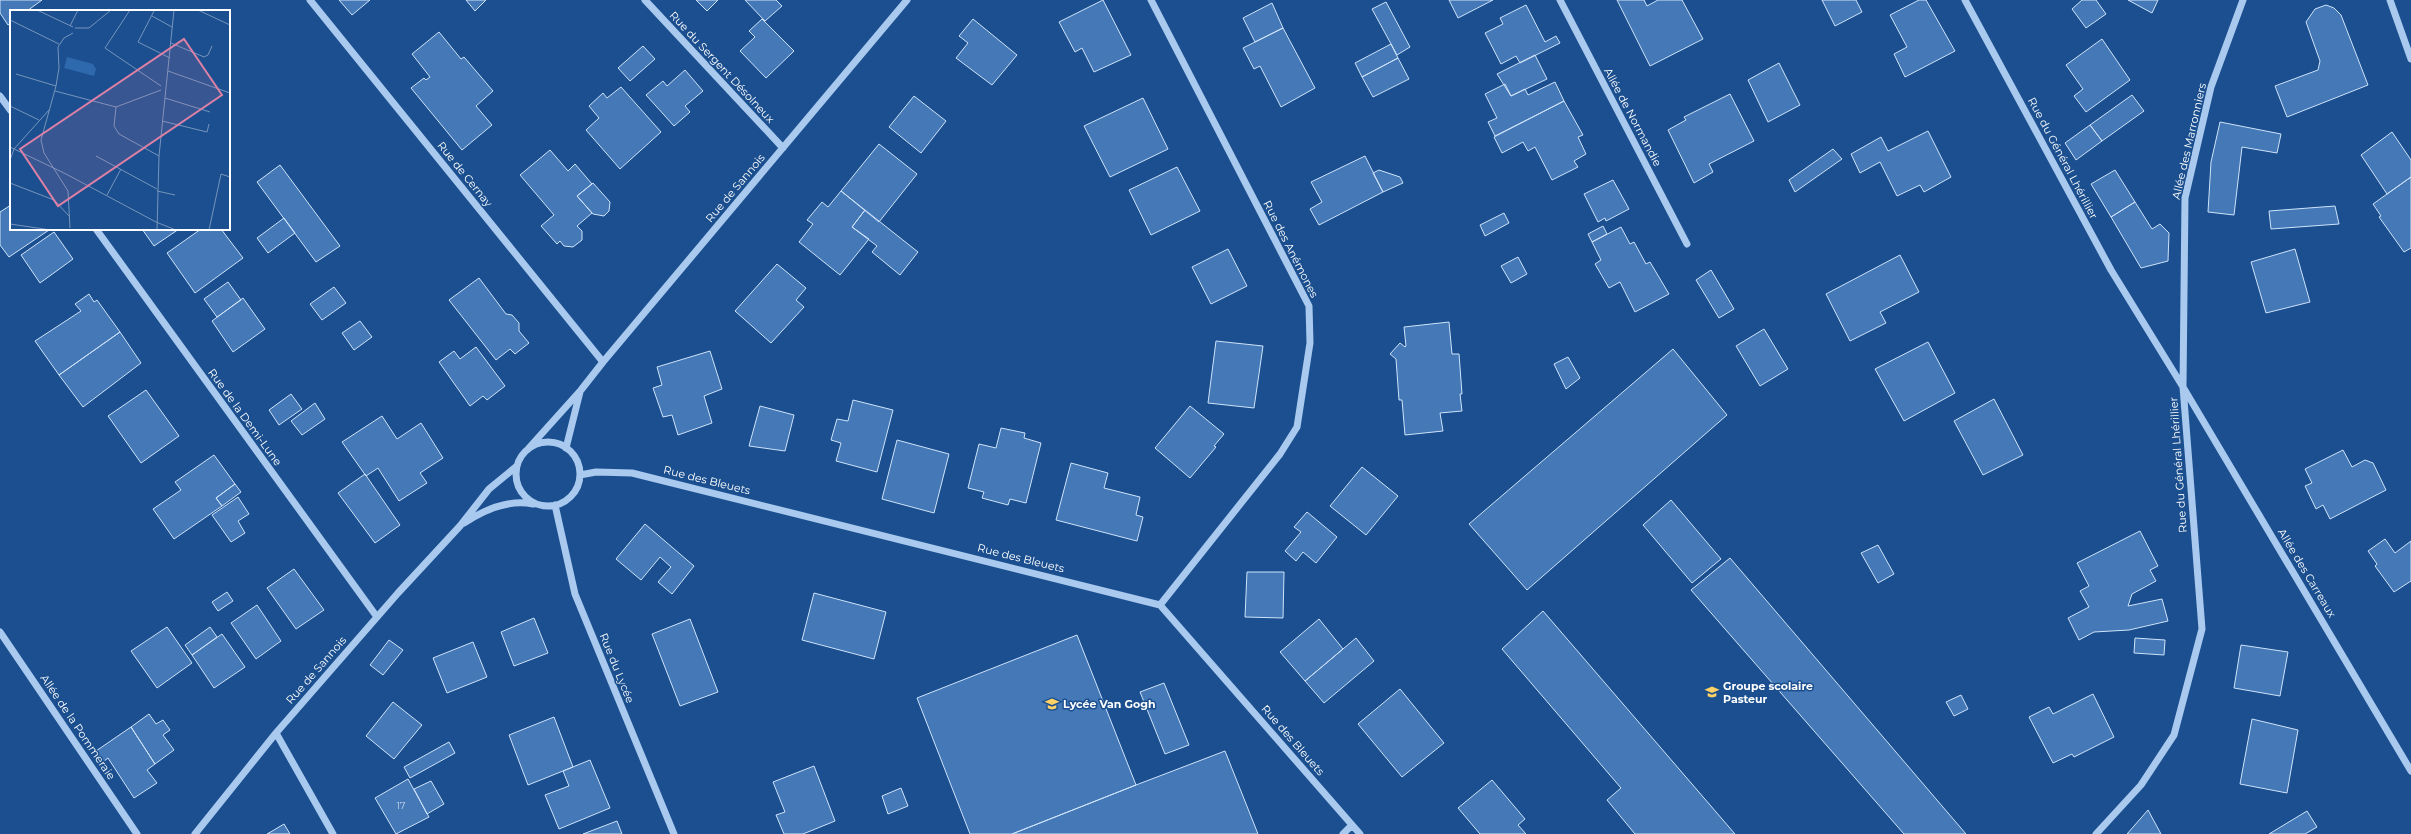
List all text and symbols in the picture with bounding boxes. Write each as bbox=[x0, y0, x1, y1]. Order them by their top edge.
street label: Rue du Sergent Désolneux bbox=[667, 8, 778, 126]
inset map bbox=[10, 10, 230, 230]
street label: Allée de Normandie bbox=[1601, 65, 1665, 169]
street label: Allée des Marronniers bbox=[2169, 81, 2209, 201]
street label: Rue du Général Lhérillier bbox=[2025, 95, 2101, 221]
street label: Rue de Cernay bbox=[434, 138, 496, 210]
street label: Rue de Sannois bbox=[702, 150, 768, 225]
street label: Rue des Anémones bbox=[1260, 198, 1322, 300]
street label: Rue de la Demi-Lune bbox=[205, 366, 285, 469]
street label: Rue du Général Lhérillier bbox=[2166, 397, 2190, 533]
street label: Rue des Bleuets bbox=[662, 462, 752, 498]
street label: Allée des Carreaux bbox=[2275, 526, 2339, 620]
street label: Rue des Bleuets bbox=[976, 540, 1066, 576]
street label: Rue du Lycée bbox=[597, 631, 638, 705]
street label: Rue de Sannois bbox=[283, 633, 350, 707]
street label: Allée de la Pommeraie bbox=[38, 672, 119, 783]
place label: Groupe scolaire Pasteur bbox=[1723, 679, 1813, 706]
school or university icon: Groupe scolaire Pasteur bbox=[1704, 684, 1720, 700]
school or university icon: Lycée Van Gogh bbox=[1044, 696, 1060, 712]
place label: Lycée Van Gogh bbox=[1063, 697, 1156, 711]
street label: Rue des Bleuets bbox=[1259, 702, 1328, 779]
house number: 17 bbox=[397, 800, 405, 811]

